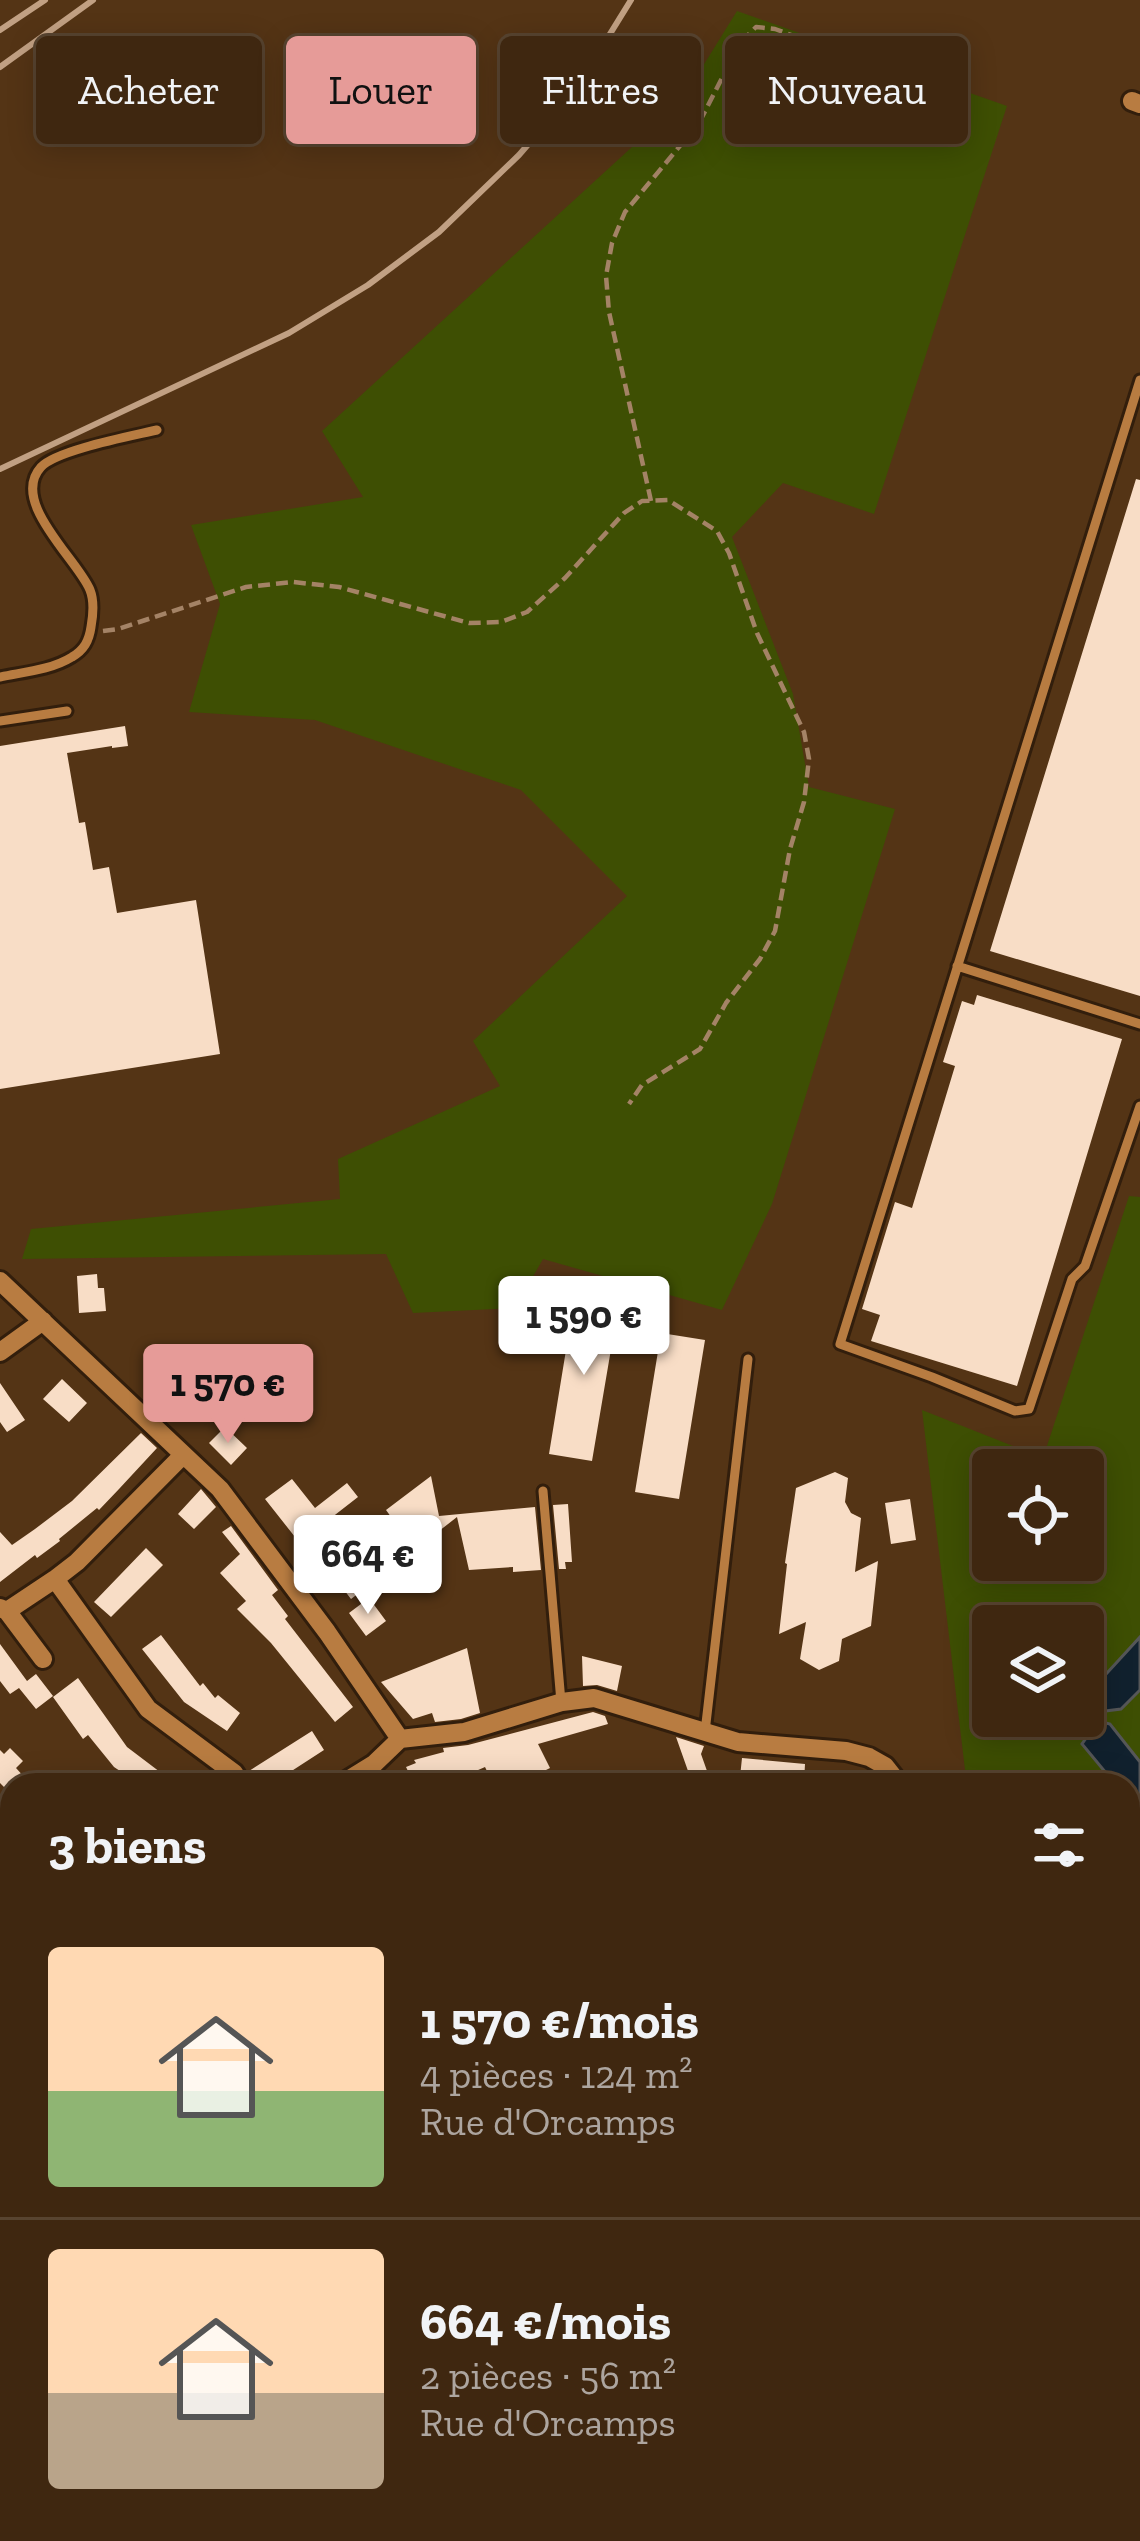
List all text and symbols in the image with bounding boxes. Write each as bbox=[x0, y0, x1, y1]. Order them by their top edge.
chip: Acheter bbox=[36, 36, 262, 144]
chip: Louer bbox=[286, 36, 476, 144]
chip: Filtres bbox=[500, 36, 701, 144]
chip: Nouveau bbox=[725, 36, 968, 144]
pin: 1 590 € bbox=[473, 1276, 695, 1378]
text: 1 590 € bbox=[525, 1291, 643, 1338]
pin: 1 570 € bbox=[117, 1344, 339, 1446]
text: 1 570 € bbox=[170, 1359, 286, 1406]
map controls bbox=[972, 1449, 1104, 1737]
button: locate bbox=[972, 1449, 1104, 1581]
pin: 664 € bbox=[284, 1515, 452, 1617]
text: 664 € bbox=[321, 1530, 415, 1577]
button: layers bbox=[972, 1605, 1104, 1737]
icon: filters bbox=[1026, 1812, 1092, 1878]
text: 3 biens bbox=[48, 1815, 206, 1876]
text: 1 570 €/mois bbox=[420, 1990, 699, 2051]
icon: home bbox=[144, 1995, 288, 2139]
text: 4 pièces · 124 m² bbox=[420, 2051, 692, 2098]
text: Rue d'Orcamps bbox=[420, 2098, 676, 2145]
text: 664 €/mois bbox=[420, 2291, 671, 2352]
icon: home bbox=[144, 2297, 288, 2441]
text: 2 pièces · 56 m² bbox=[420, 2352, 676, 2399]
text: Rue d'Orcamps bbox=[420, 2399, 676, 2446]

